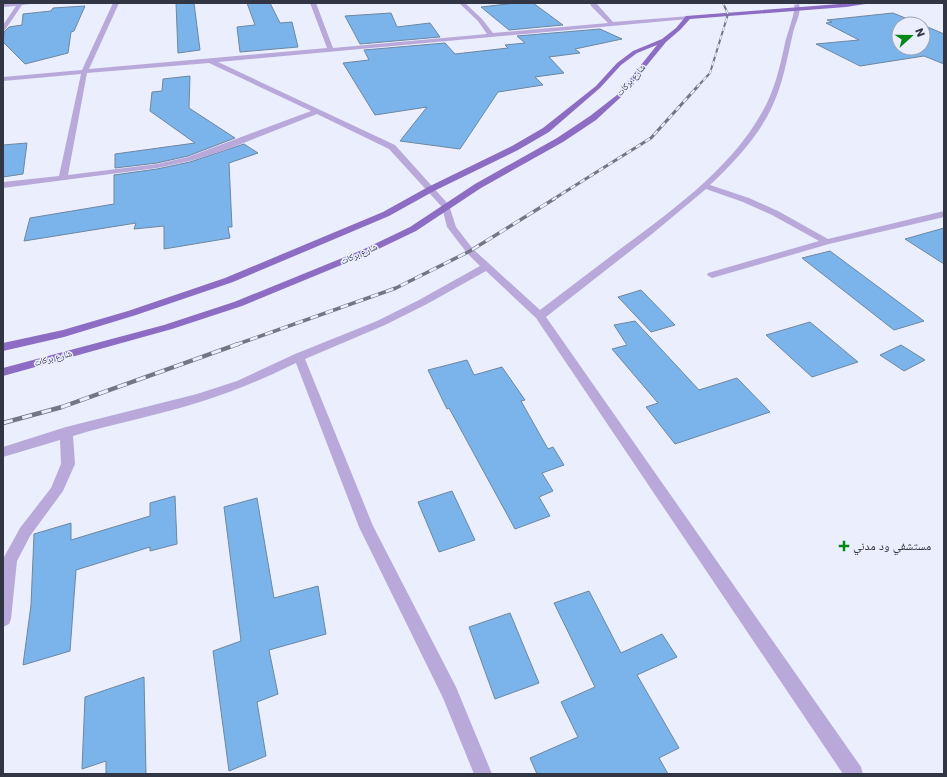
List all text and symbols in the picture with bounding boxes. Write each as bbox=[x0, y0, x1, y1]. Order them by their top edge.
north arrow bbox=[891, 16, 931, 56]
text: N bbox=[911, 26, 929, 39]
street label: شارع بركات bbox=[614, 61, 648, 98]
street label: شارع بركات bbox=[339, 241, 379, 267]
street label: شارع بركات bbox=[33, 347, 73, 369]
place label: مستشفي ود مدني bbox=[853, 537, 931, 556]
marker: مستشفي ود مدني bbox=[838, 540, 850, 552]

